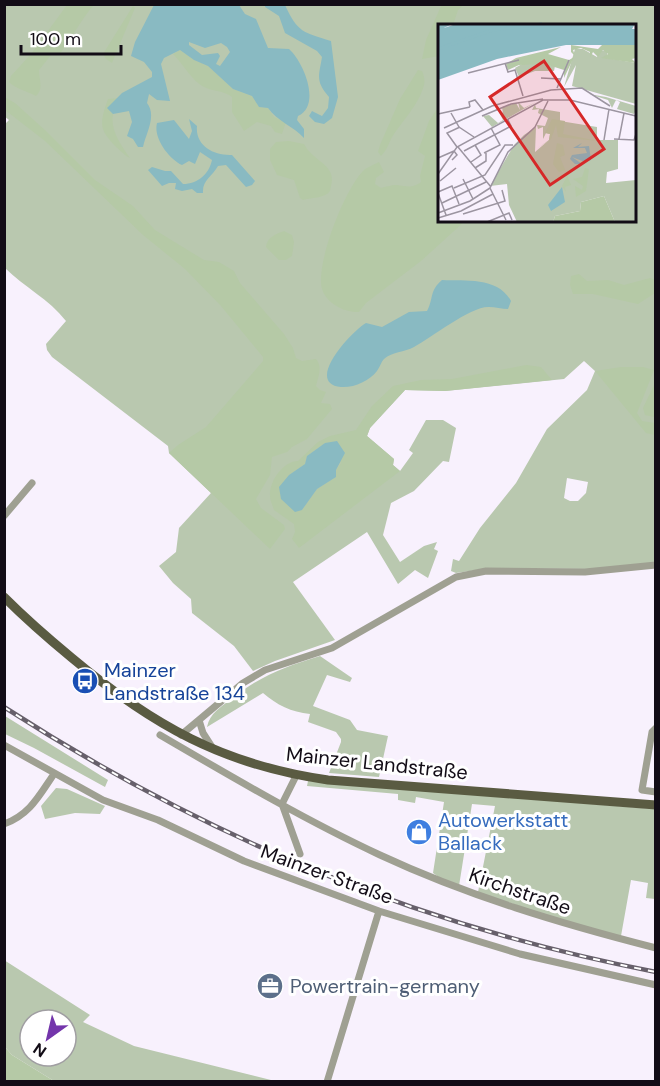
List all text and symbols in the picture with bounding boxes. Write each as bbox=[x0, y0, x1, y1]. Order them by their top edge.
scale bar bbox=[21, 18, 122, 56]
inset map bbox=[438, 24, 636, 222]
text: 100 m bbox=[30, 27, 81, 51]
place label: Mainzer Landstraße 134 bbox=[104, 657, 245, 706]
bus stop icon: Mainzer Landstraße 134 bbox=[70, 666, 100, 696]
street label: Mainzer Landstraße bbox=[285, 741, 469, 785]
place label: Autowerkstatt Ballack bbox=[438, 807, 569, 856]
shop icon: Autowerkstatt Ballack bbox=[404, 817, 434, 847]
street label: Mainzer Straße bbox=[257, 838, 397, 910]
street label: Kirchstraße bbox=[465, 861, 575, 921]
office icon: Powertrain-germany bbox=[255, 971, 285, 1001]
place label: Powertrain-germany bbox=[290, 973, 480, 999]
north arrow bbox=[18, 1008, 78, 1068]
text: N bbox=[29, 1038, 51, 1062]

